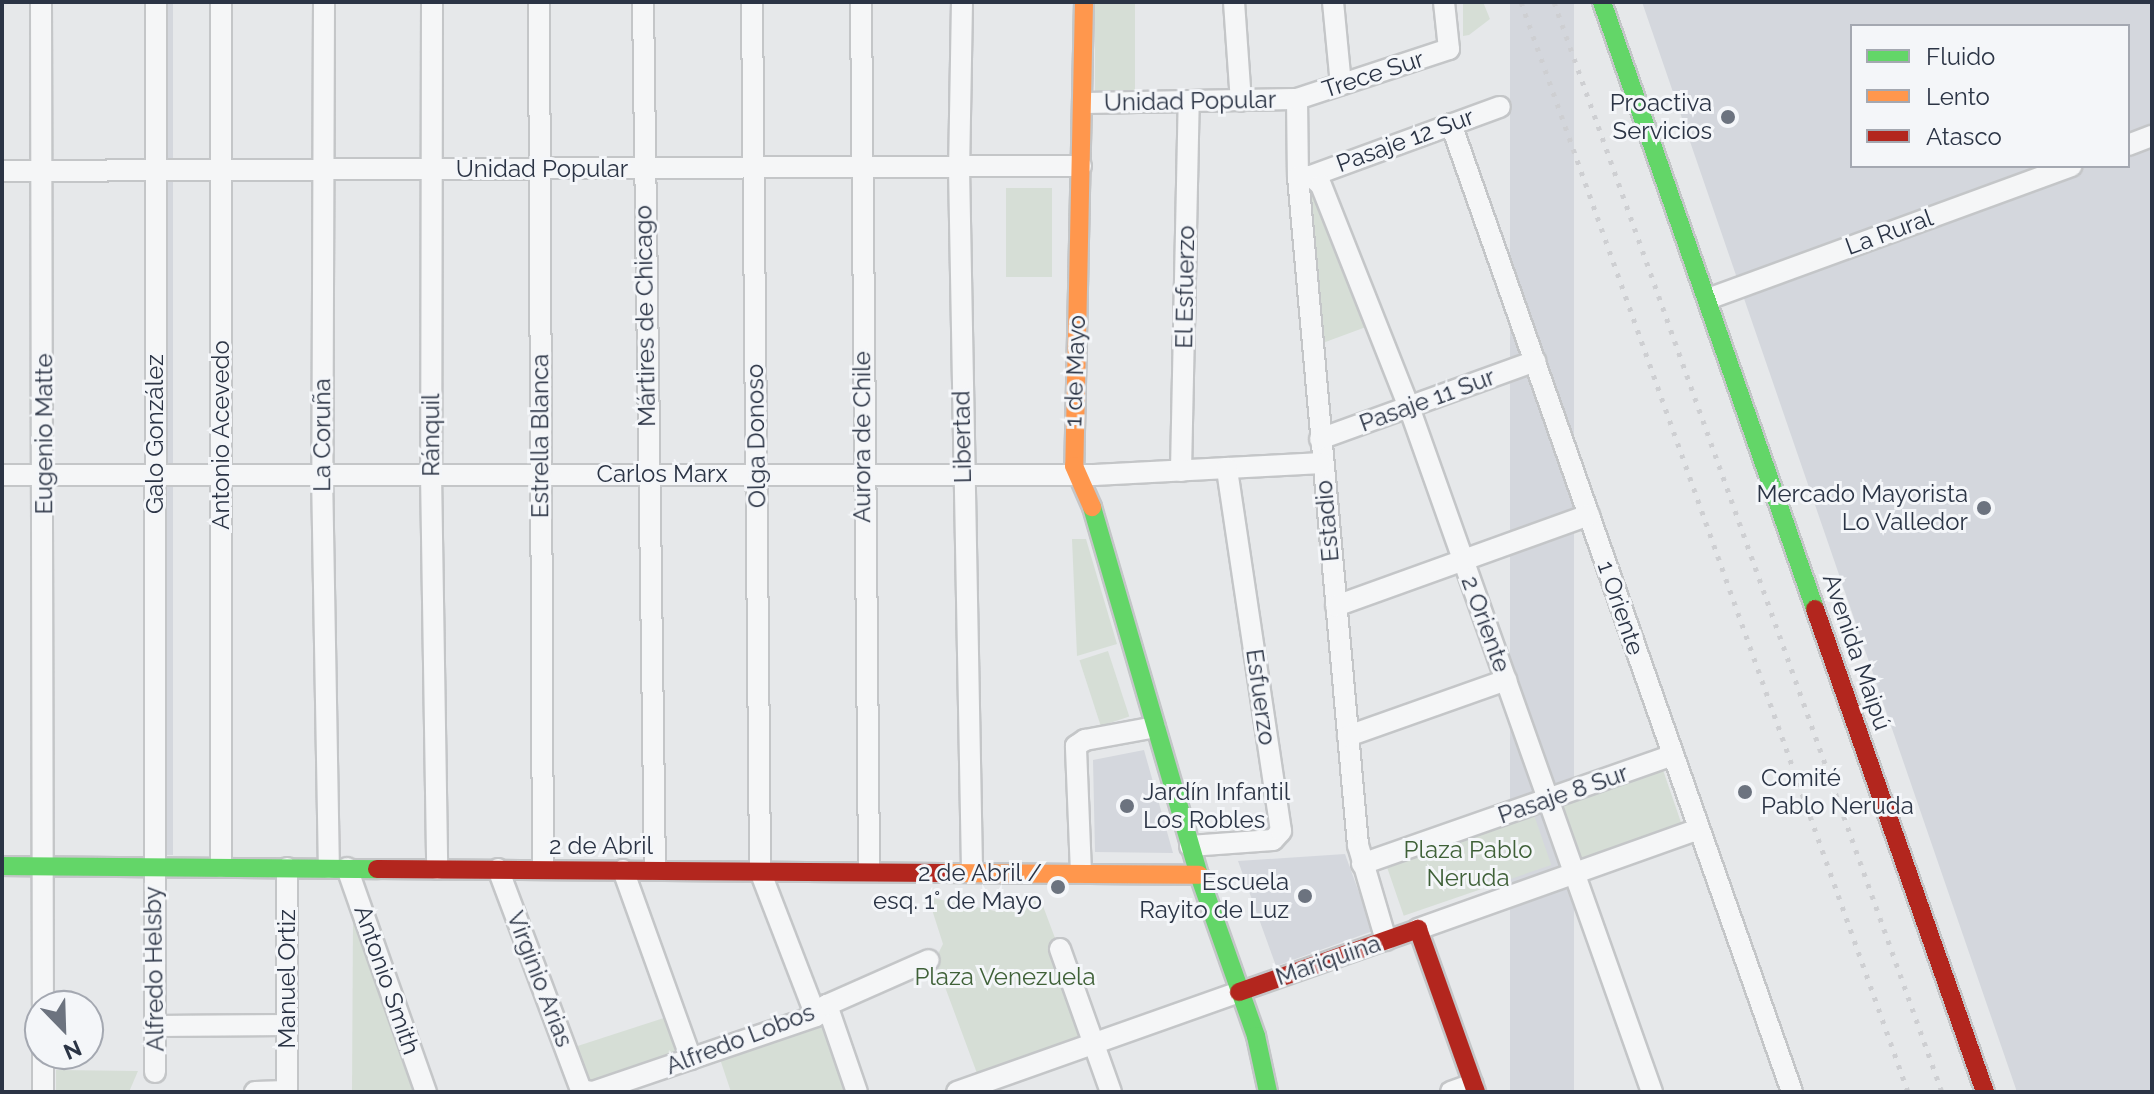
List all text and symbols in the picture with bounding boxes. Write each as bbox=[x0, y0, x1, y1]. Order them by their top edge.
legend bbox=[1850, 24, 2130, 168]
text: Fluido bbox=[1926, 42, 1995, 71]
street label: Trece Sur bbox=[1319, 44, 1427, 104]
text: Lento bbox=[1926, 82, 1990, 111]
street label: Unidad Popular bbox=[1104, 85, 1276, 117]
place label: Proactiva Servicios bbox=[1610, 89, 1712, 145]
street label: Pasaje 12 Sur bbox=[1332, 102, 1478, 178]
marker: Proactiva Servicios bbox=[1719, 108, 1737, 126]
text: Atasco bbox=[1926, 122, 2002, 151]
street label: Unidad Popular bbox=[456, 155, 628, 183]
street label: La Rural bbox=[1841, 203, 1937, 261]
street label: Mártires de Chicago bbox=[629, 205, 661, 427]
street label: El Esfuerzo bbox=[1170, 225, 1200, 349]
street label: 1 de Mayo bbox=[1059, 315, 1091, 427]
street label: Antonio Acevedo bbox=[207, 340, 235, 530]
street label: Aurora de Chile bbox=[848, 351, 876, 523]
street label: Eugenio Matte bbox=[30, 354, 58, 514]
street label: Galo González bbox=[141, 354, 169, 514]
street label: Estrella Blanca bbox=[526, 354, 554, 518]
street label: Pasaje 11 Sur bbox=[1355, 362, 1499, 438]
street label: Olga Donoso bbox=[740, 364, 772, 508]
street label: La Coruña bbox=[308, 378, 336, 492]
street label: Libertad bbox=[947, 390, 977, 484]
street label: Ránquil bbox=[417, 393, 445, 477]
street label: Carlos Marx bbox=[596, 460, 728, 488]
street label: Estadio bbox=[1309, 479, 1345, 563]
place label: Mercado Mayorista Lo Valledor bbox=[1757, 480, 1968, 536]
marker: Mercado Mayorista Lo Valledor bbox=[1975, 499, 1993, 517]
street label: 1 Oriente bbox=[1591, 557, 1651, 659]
street label: Avenida Maipú bbox=[1817, 570, 1897, 734]
street label: 2 Oriente bbox=[1455, 572, 1517, 676]
street label: Esfuerzo bbox=[1240, 647, 1282, 747]
street label: Pasaje 8 Sur bbox=[1494, 758, 1632, 830]
place label: Comité Pablo Neruda bbox=[1761, 764, 1914, 820]
place label: Jardín Infantil Los Robles bbox=[1143, 778, 1290, 834]
marker: Comité Pablo Neruda bbox=[1736, 783, 1754, 801]
marker: Jardín Infantil Los Robles bbox=[1118, 797, 1136, 815]
street label: 2 de Abril bbox=[549, 832, 653, 860]
park label: Plaza Pablo Neruda bbox=[1403, 836, 1533, 892]
place label: 2 de Abril / esq. 1° de Mayo bbox=[873, 859, 1042, 915]
place label: Escuela Rayito de Luz bbox=[1139, 868, 1289, 924]
marker: 2 de Abril / esq. 1° de Mayo bbox=[1049, 878, 1067, 896]
street label: Alfredo Helsby bbox=[138, 886, 170, 1052]
marker: Escuela Rayito de Luz bbox=[1296, 887, 1314, 905]
street label: Antonio Smith bbox=[348, 902, 426, 1058]
street label: Virginio Arias bbox=[501, 907, 579, 1051]
street label: Manuel Ortiz bbox=[273, 909, 301, 1049]
street label: Mariquina bbox=[1272, 929, 1384, 991]
park label: Plaza Venezuela bbox=[914, 963, 1096, 991]
north arrow bbox=[24, 990, 104, 1070]
street label: Alfredo Lobos bbox=[662, 997, 818, 1081]
text: N bbox=[60, 1035, 85, 1065]

